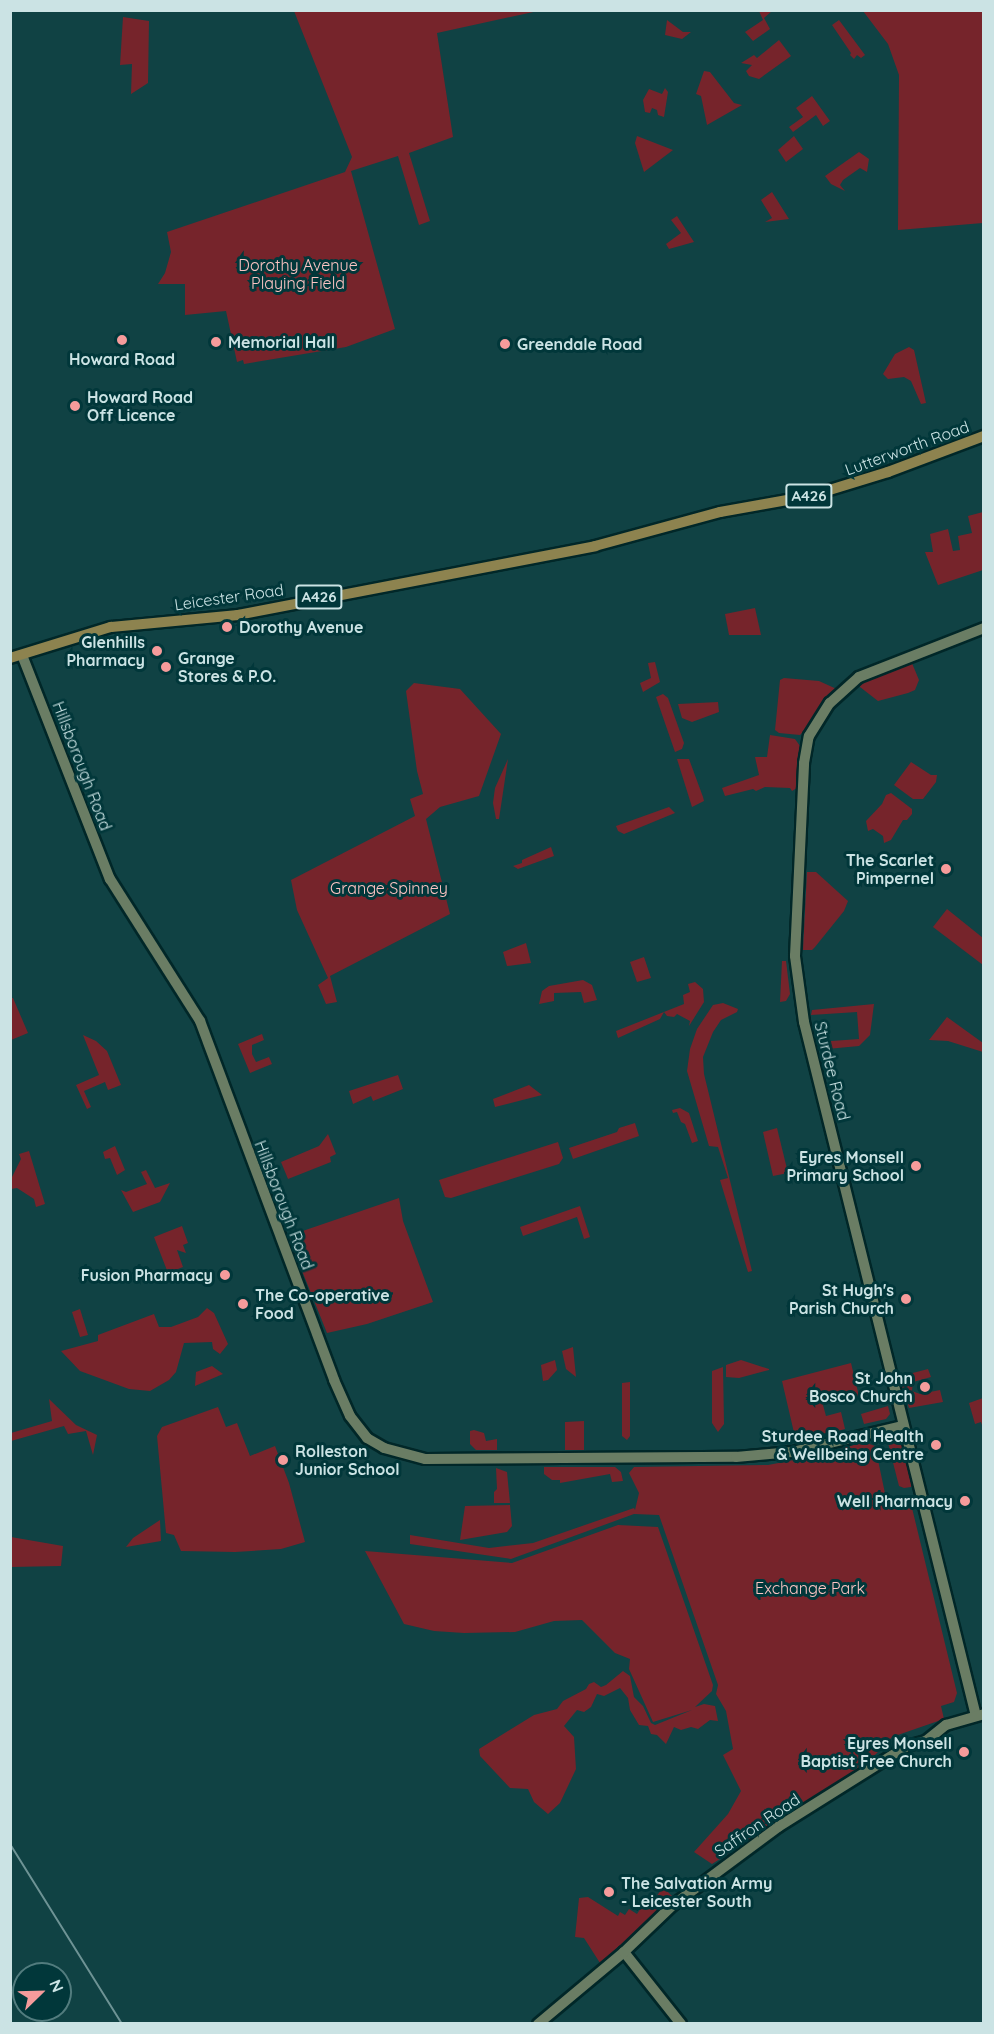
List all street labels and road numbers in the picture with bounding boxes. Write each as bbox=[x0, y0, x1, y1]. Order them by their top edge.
street label: Lutterworth Road bbox=[842, 417, 972, 479]
road number: A426 bbox=[785, 484, 833, 508]
street label: Leicester Road bbox=[173, 580, 285, 614]
road number: A426 bbox=[295, 585, 343, 609]
street label: Hillsborough Road bbox=[49, 699, 115, 833]
street label: Sturdee Road bbox=[810, 1020, 854, 1122]
street label: Hillsborough Road bbox=[251, 1138, 317, 1272]
street label: Saffron Road bbox=[711, 1789, 803, 1861]

